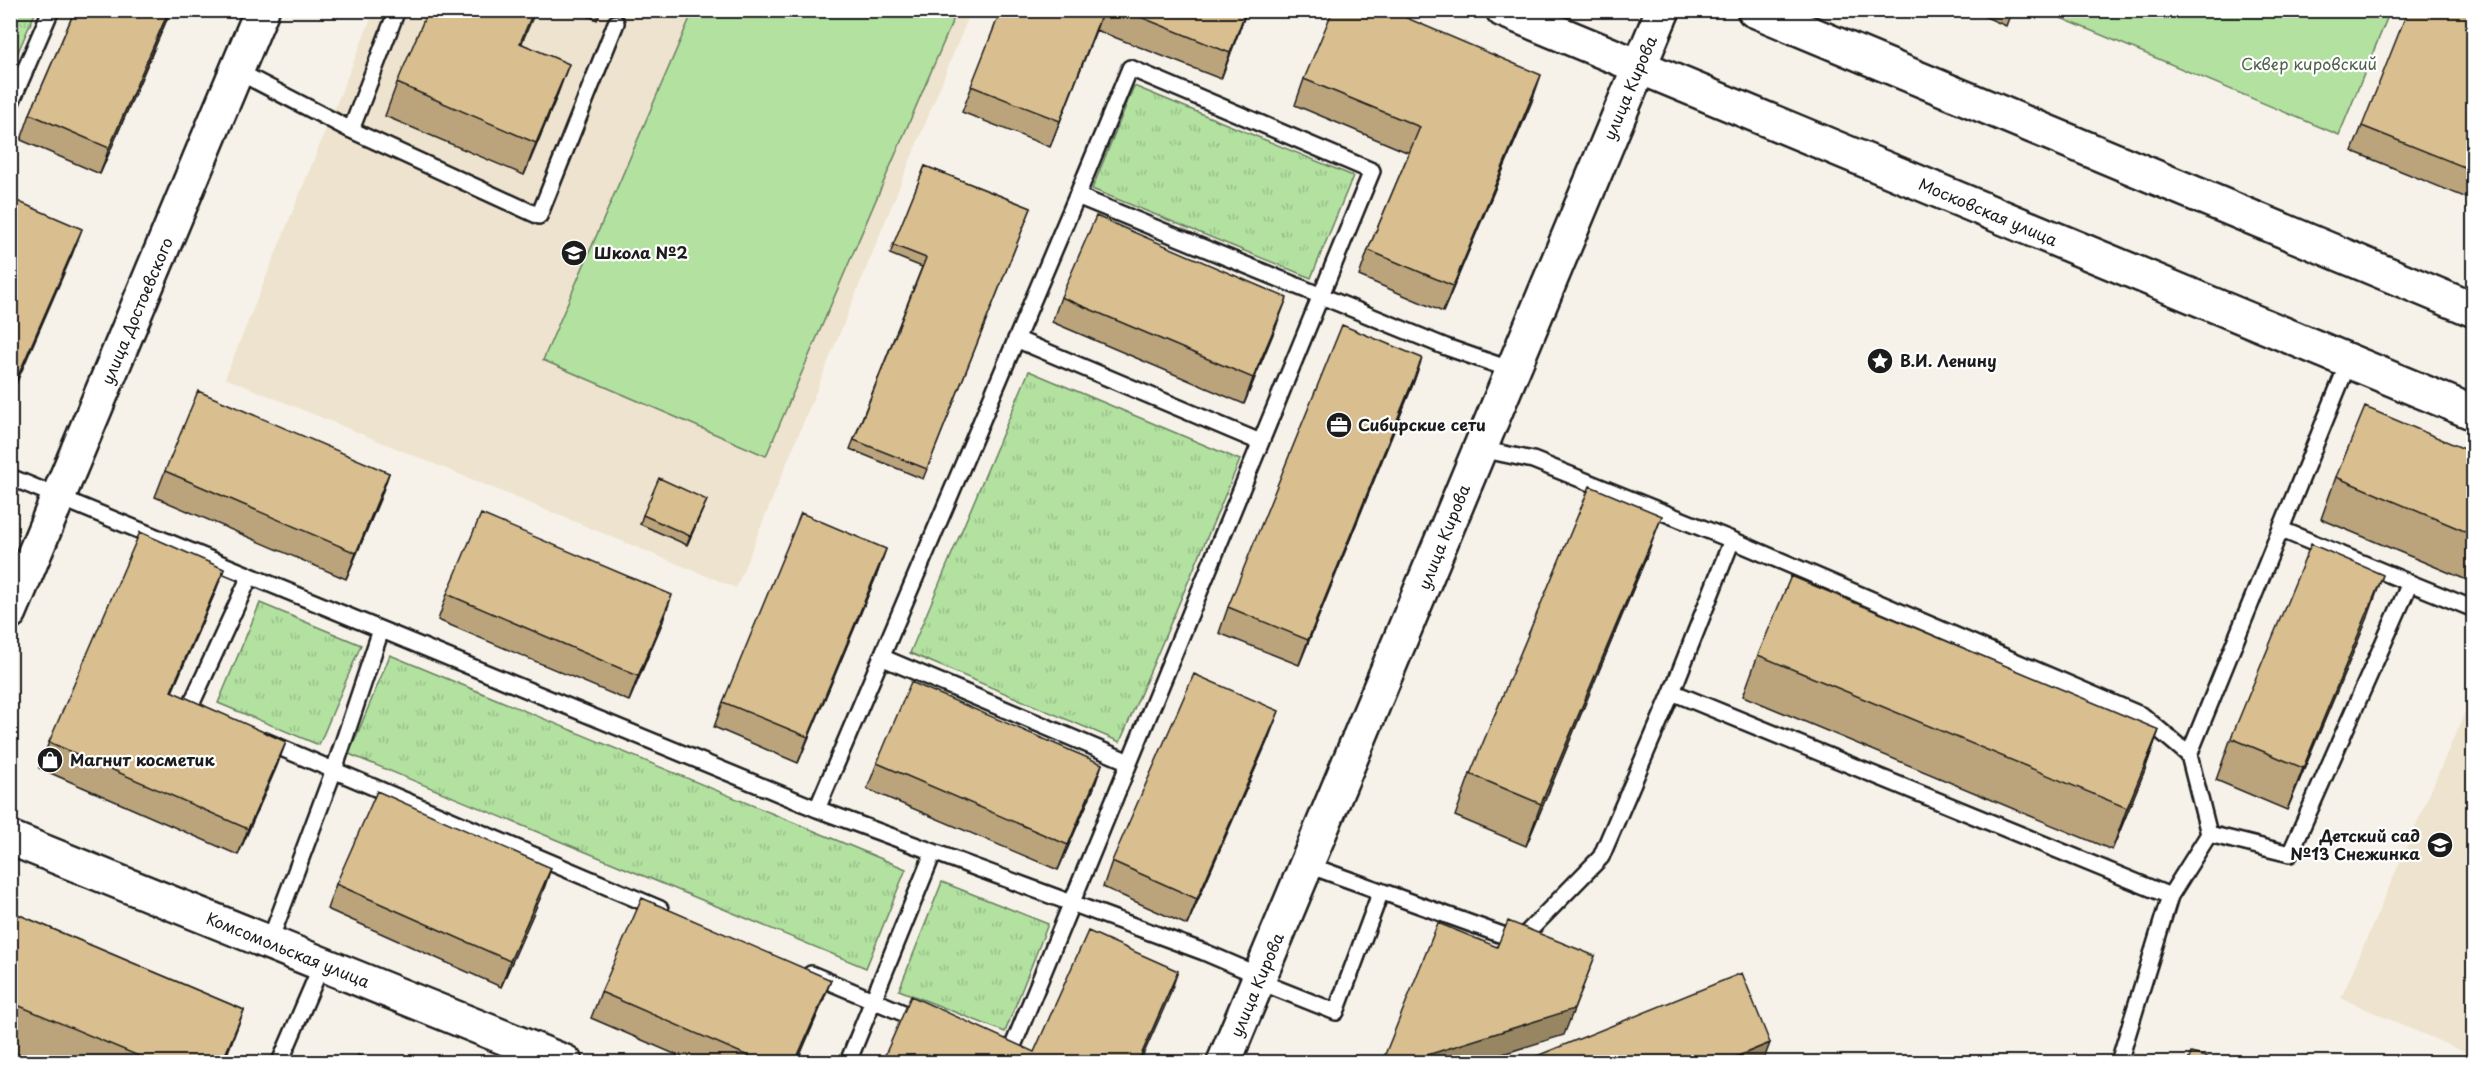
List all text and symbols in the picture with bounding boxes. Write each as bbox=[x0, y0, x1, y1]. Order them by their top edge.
street label: улица Кирова bbox=[1596, 32, 1662, 144]
park label: Сквер кировский bbox=[2241, 51, 2377, 75]
street label: Московская улица bbox=[1915, 171, 2062, 251]
street label: улица Достоевского bbox=[94, 233, 178, 388]
school or university icon: Школа №2 bbox=[559, 238, 589, 268]
place label: Школа №2 bbox=[594, 240, 688, 264]
place icon: В.И. Ленину bbox=[1865, 346, 1895, 376]
place label: В.И. Ленину bbox=[1900, 348, 1996, 372]
office icon: Сибирские сети bbox=[1324, 410, 1354, 440]
place label: Сибирские сети bbox=[1358, 412, 1486, 436]
street label: улица Кирова bbox=[1411, 480, 1475, 593]
shop icon: Магнит косметик bbox=[35, 745, 65, 775]
place label: Магнит косметик bbox=[70, 747, 215, 771]
place label: Детский сад №13 Снежинка bbox=[2290, 823, 2420, 865]
school or university icon: Детский сад №13 Снежинка bbox=[2425, 830, 2455, 860]
street label: Комсомольская улица bbox=[203, 905, 374, 993]
street label: улица Кирова bbox=[1223, 929, 1289, 1041]

